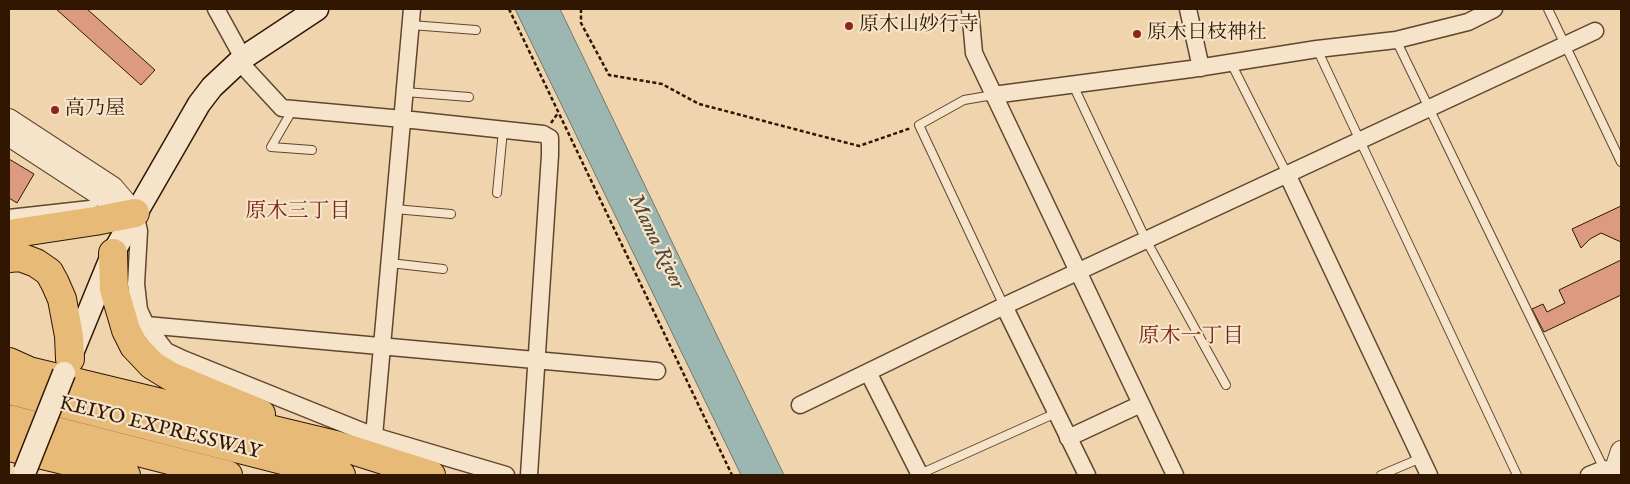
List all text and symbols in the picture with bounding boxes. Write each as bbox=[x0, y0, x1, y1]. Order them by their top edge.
place label: 原木山妙行寺 bbox=[859, 14, 979, 38]
marker: 原木山妙行寺 bbox=[843, 20, 855, 32]
place label: 原木日枝神社 bbox=[1147, 22, 1267, 46]
marker: 原木日枝神社 bbox=[1131, 28, 1143, 40]
place label: 高乃屋 bbox=[65, 98, 125, 122]
marker: 高乃屋 bbox=[49, 104, 61, 116]
water label: Mama River bbox=[621, 190, 689, 294]
district label: 原木三丁目 bbox=[246, 200, 350, 226]
district label: 原木一丁目 bbox=[1139, 325, 1243, 351]
street label: KEIYO EXPRESSWAY bbox=[56, 392, 264, 466]

